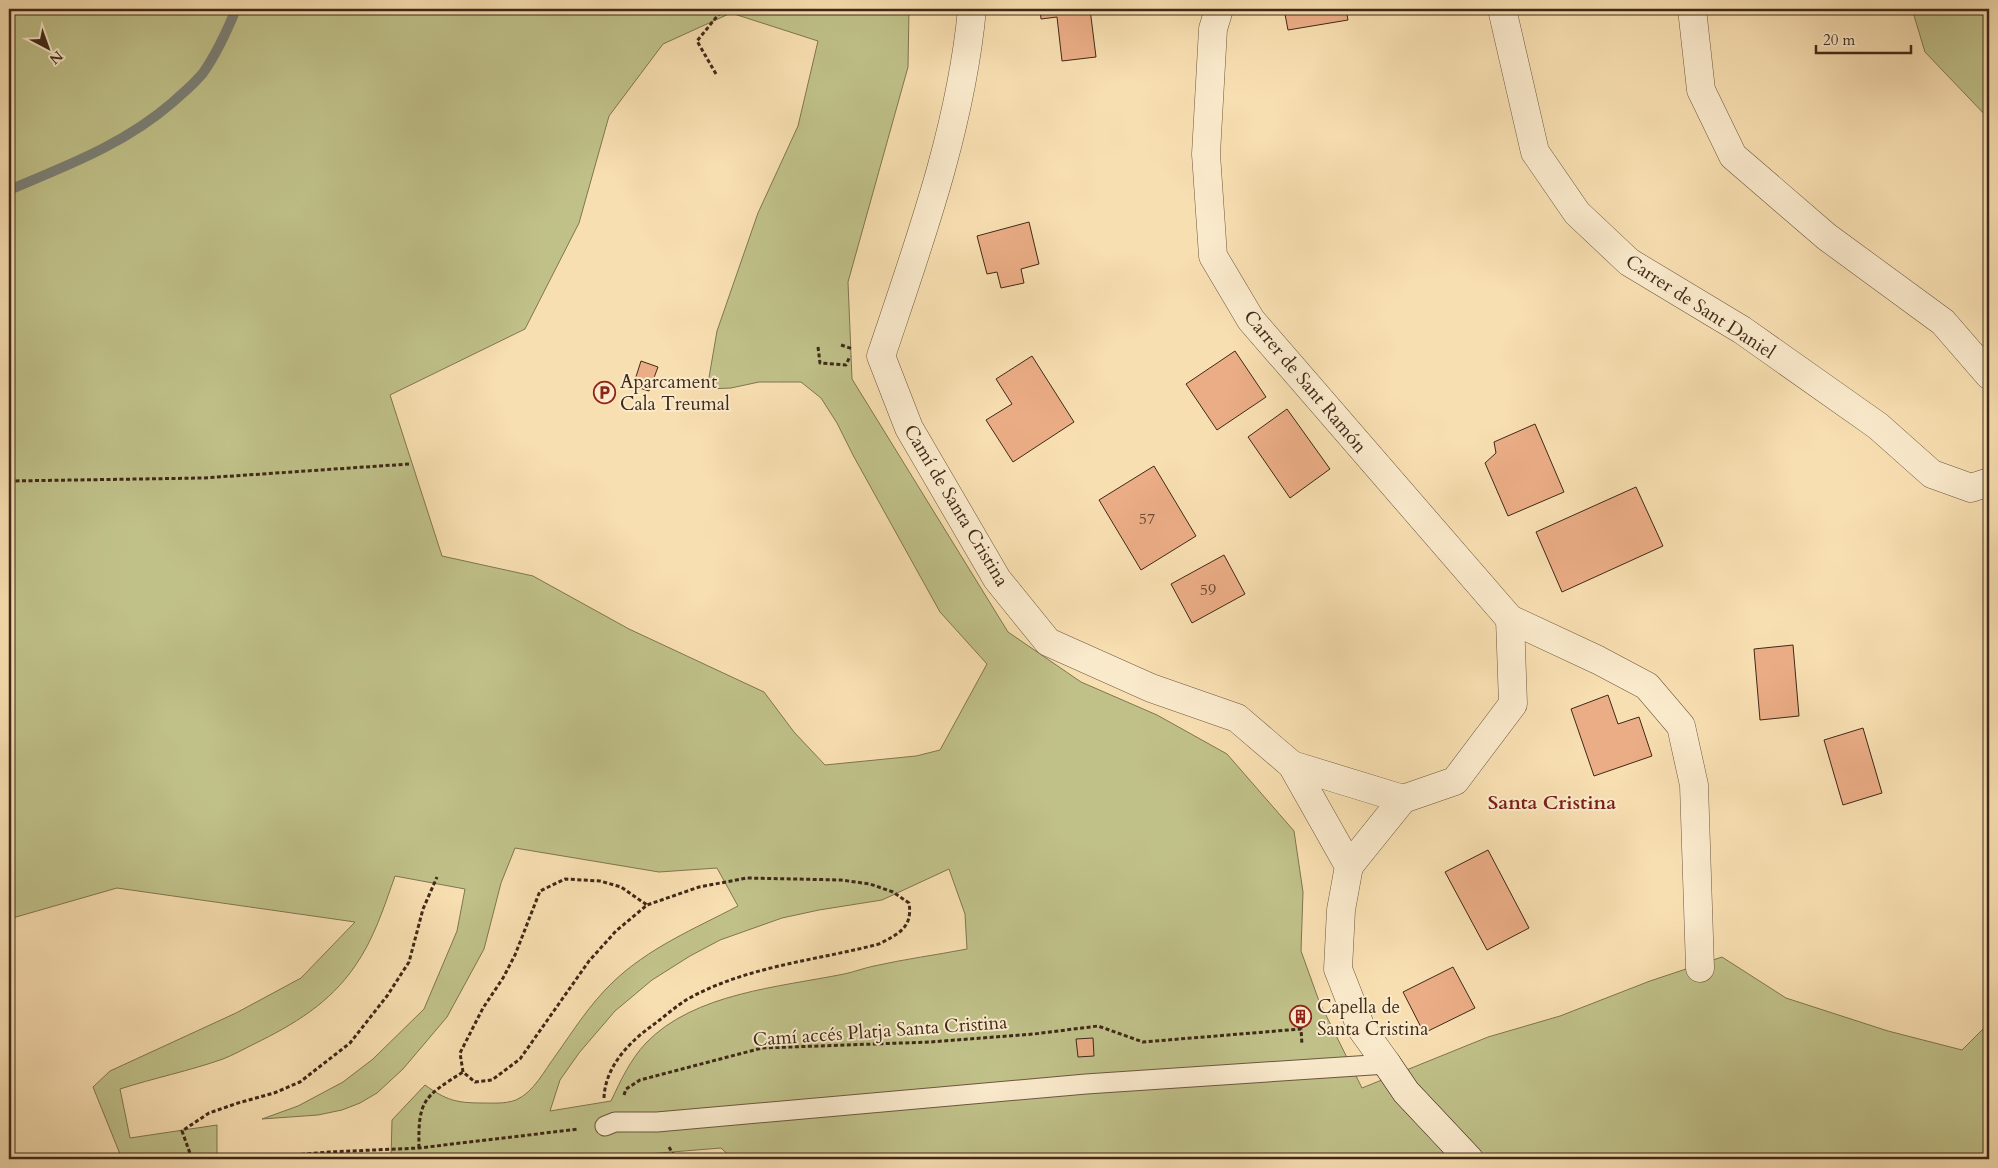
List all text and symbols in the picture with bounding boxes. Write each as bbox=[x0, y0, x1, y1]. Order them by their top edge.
north arrow bbox=[22, 22, 72, 72]
scale bar bbox=[1816, 22, 1910, 54]
text: 20 m bbox=[1823, 30, 1855, 50]
text: N bbox=[45, 46, 67, 69]
street label: Carrer de Sant Daniel bbox=[1620, 249, 1781, 365]
street label: Carrer de Sant Ramón bbox=[1238, 305, 1373, 459]
place label: Aparcament Cala Treumal bbox=[620, 369, 730, 417]
parking icon: Aparcament Cala Treumal bbox=[592, 380, 616, 404]
street label: Camí de Santa Cristina bbox=[897, 420, 1015, 591]
house number: 57 bbox=[1139, 508, 1155, 530]
house number: 59 bbox=[1200, 579, 1216, 601]
district label: Santa Cristina bbox=[1488, 789, 1616, 816]
place label: Capella de Santa Cristina bbox=[1317, 994, 1428, 1042]
building icon: Capella de Santa Cristina bbox=[1289, 1005, 1313, 1029]
street label: Camí accés Platja Santa Cristina bbox=[752, 1009, 1008, 1053]

